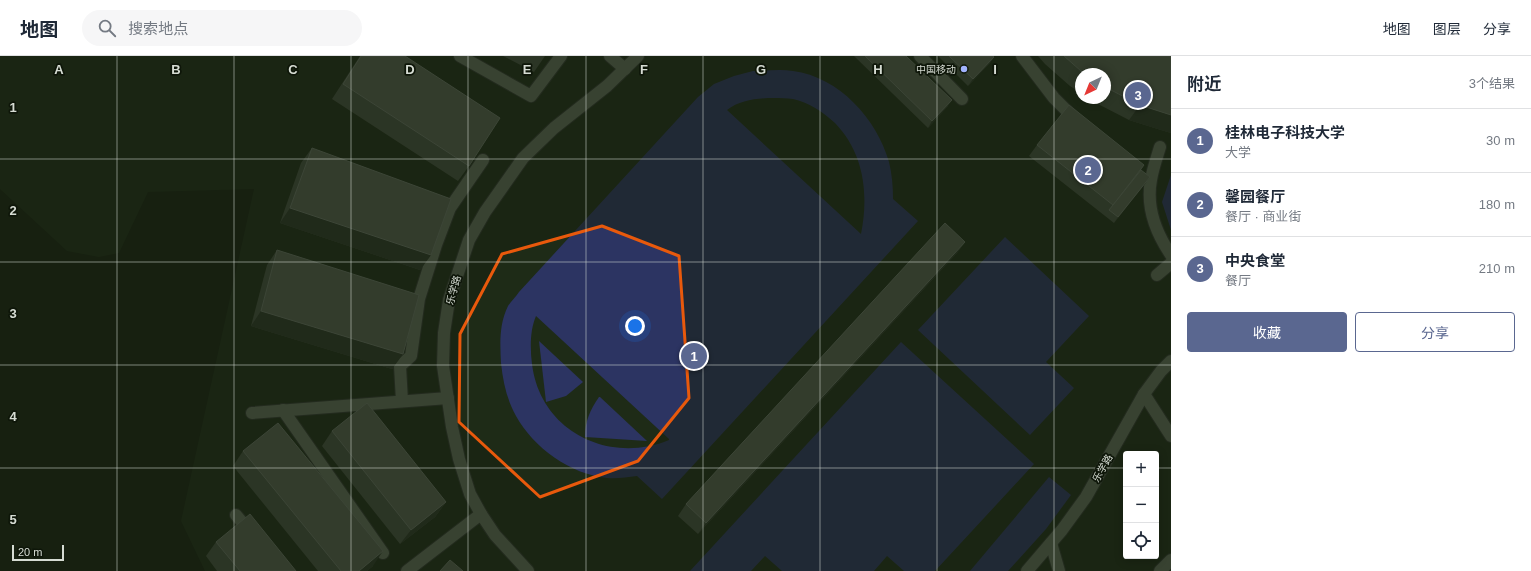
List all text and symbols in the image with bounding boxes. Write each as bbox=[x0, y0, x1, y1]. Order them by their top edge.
search box bbox=[82, 10, 362, 46]
icon: search bbox=[96, 17, 118, 39]
text: 地图 bbox=[20, 19, 58, 40]
text: 搜索地点 bbox=[128, 20, 188, 37]
text: 地图 bbox=[1383, 21, 1411, 37]
text: 图层 bbox=[1433, 21, 1461, 37]
text: 分享 bbox=[1483, 21, 1511, 37]
text: A bbox=[54, 62, 64, 77]
text: B bbox=[171, 62, 181, 77]
text: C bbox=[288, 62, 298, 77]
text: D bbox=[405, 62, 415, 77]
text: E bbox=[523, 62, 532, 77]
text: F bbox=[640, 62, 648, 77]
text: G bbox=[756, 62, 766, 77]
text: H bbox=[873, 62, 883, 77]
text: I bbox=[993, 62, 997, 77]
place label: 中国移动 bbox=[916, 64, 956, 75]
marker: 中国移动 bbox=[959, 64, 969, 74]
north arrow bbox=[1075, 68, 1111, 104]
text: 附近 bbox=[1187, 75, 1221, 94]
text: 3个结果 bbox=[1469, 76, 1515, 91]
pin: 3 bbox=[1125, 80, 1151, 110]
text: 1 bbox=[9, 100, 17, 115]
text: 桂林电子科技大学 bbox=[1225, 124, 1345, 141]
text: 1 bbox=[1196, 133, 1204, 148]
text: 30 m bbox=[1486, 133, 1515, 148]
text: 大学 bbox=[1225, 145, 1251, 160]
pin: 2 bbox=[1075, 155, 1101, 185]
text: 馨园餐厅 bbox=[1225, 188, 1285, 205]
text: 2 bbox=[1196, 197, 1204, 212]
text: 180 m bbox=[1479, 197, 1515, 212]
text: 2 bbox=[9, 203, 17, 218]
text: 餐厅 · 商业街 bbox=[1225, 209, 1302, 224]
text: 中央食堂 bbox=[1225, 252, 1285, 269]
text: 3 bbox=[1196, 261, 1204, 276]
text: 210 m bbox=[1479, 261, 1515, 276]
text: 餐厅 bbox=[1225, 273, 1251, 288]
street label: 乐学路 bbox=[444, 274, 463, 306]
text: 3 bbox=[9, 306, 17, 321]
button: 收藏 bbox=[1187, 312, 1347, 352]
button: 分享 bbox=[1355, 312, 1515, 352]
your location bbox=[625, 316, 645, 336]
pin: 1 bbox=[681, 341, 707, 371]
text: 4 bbox=[9, 409, 17, 424]
map controls bbox=[1123, 451, 1159, 559]
button: + bbox=[1123, 451, 1159, 487]
street label: 乐学路 bbox=[1090, 452, 1115, 484]
button: − bbox=[1123, 487, 1159, 523]
text: 5 bbox=[9, 512, 17, 527]
button: locate bbox=[1123, 523, 1159, 559]
scale bar bbox=[12, 543, 64, 562]
text: 20 m bbox=[18, 546, 42, 558]

